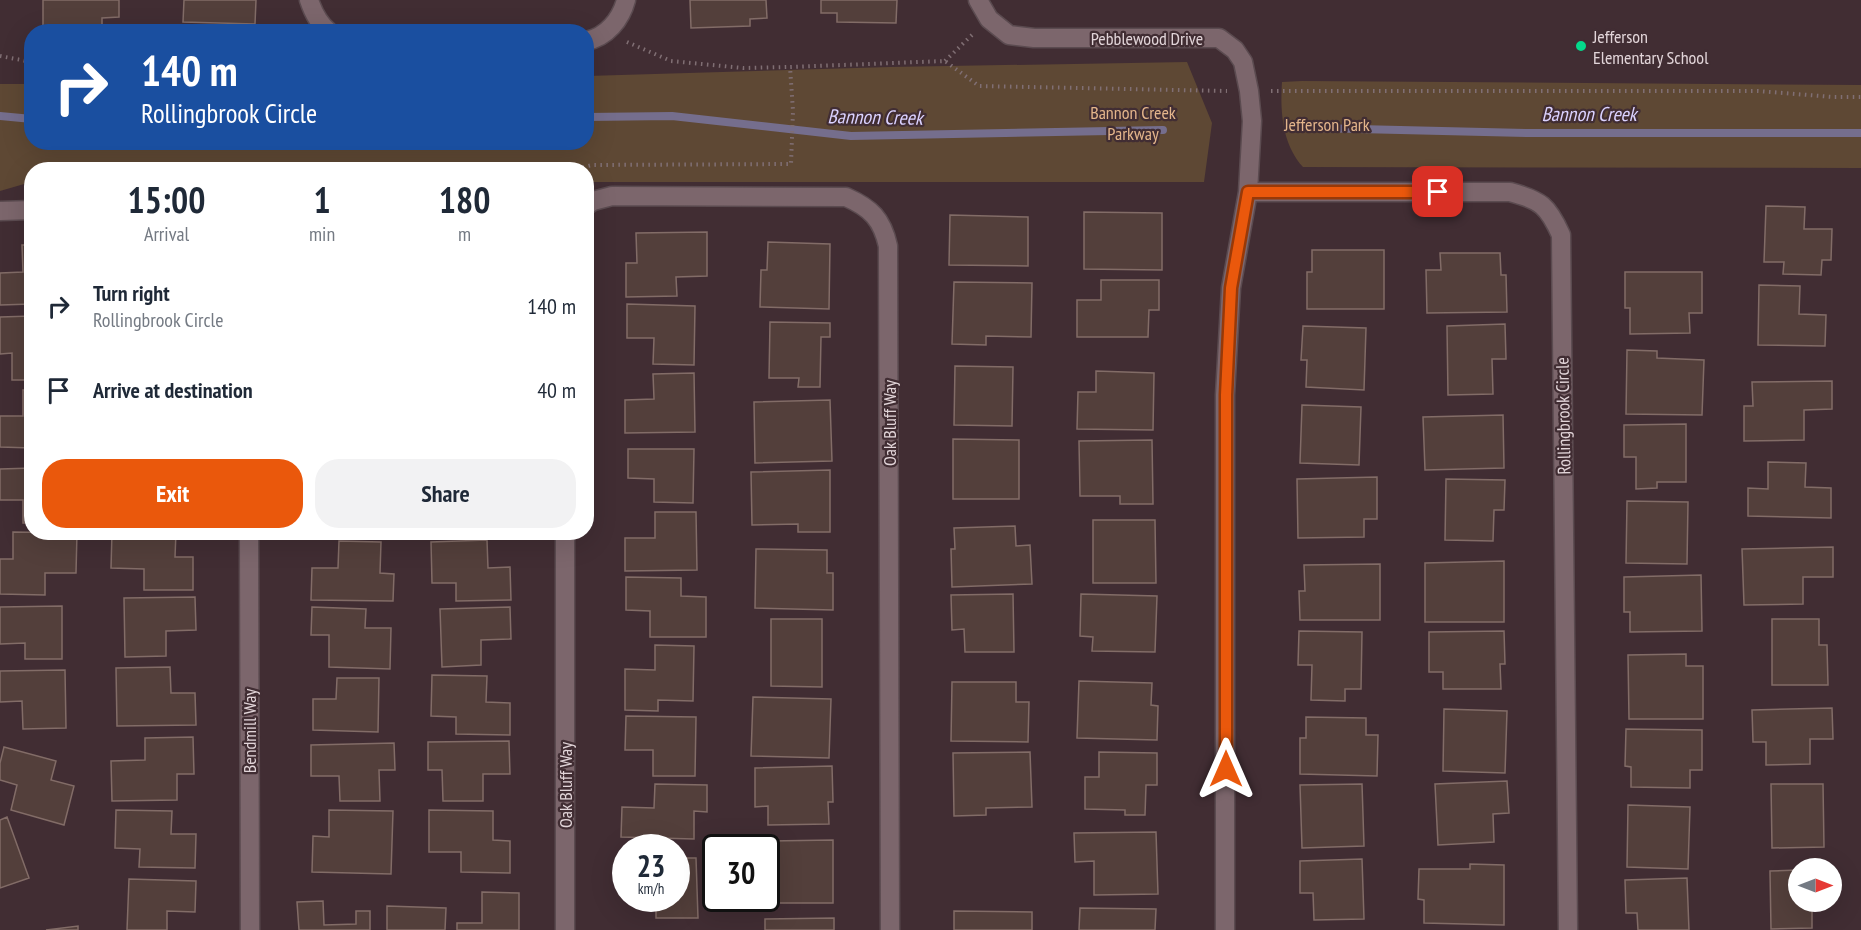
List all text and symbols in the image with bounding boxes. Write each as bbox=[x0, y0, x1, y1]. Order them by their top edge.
place label: Jefferson Elementary School bbox=[1592, 25, 1709, 69]
street label: Pebblewood Drive bbox=[1091, 27, 1203, 50]
marker: Jefferson Elementary School bbox=[1574, 39, 1588, 53]
text: 140 m bbox=[141, 43, 238, 98]
icon: right bbox=[42, 48, 120, 126]
text: Rollingbrook Circle bbox=[141, 96, 317, 130]
park label: Bannon Creek Parkway bbox=[1090, 101, 1176, 145]
water label: Bannon Creek bbox=[1541, 101, 1639, 127]
water label: Bannon Creek bbox=[827, 103, 925, 131]
park label: Jefferson Park bbox=[1283, 113, 1370, 136]
pin bbox=[1412, 166, 1463, 217]
icon: arrive bbox=[1421, 175, 1454, 208]
text: 15:00 bbox=[128, 176, 205, 223]
text: 1 bbox=[313, 176, 331, 223]
text: 180 bbox=[439, 176, 490, 223]
text: Arrival bbox=[144, 221, 189, 247]
text: min bbox=[309, 221, 335, 247]
text: m bbox=[458, 221, 471, 247]
text: Turn right bbox=[93, 279, 170, 307]
icon: right bbox=[42, 290, 75, 323]
text: 140 m bbox=[527, 292, 576, 320]
text: Rollingbrook Circle bbox=[93, 307, 224, 333]
street label: Rollingbrook Circle bbox=[1550, 357, 1576, 475]
icon: arrive bbox=[42, 374, 75, 407]
text: Arrive at destination bbox=[93, 376, 253, 404]
text: 40 m bbox=[537, 376, 576, 404]
street label: Oak Bluff Way bbox=[878, 380, 901, 466]
button: Exit bbox=[42, 459, 303, 528]
button: Share bbox=[315, 459, 576, 528]
street label: Bendmill Way bbox=[238, 688, 261, 773]
position arrow bbox=[1194, 737, 1258, 801]
street label: Oak Bluff Way bbox=[554, 742, 577, 828]
speed limit sign: 30 bbox=[702, 834, 780, 912]
text: 23 bbox=[637, 846, 665, 885]
north arrow bbox=[1788, 858, 1842, 912]
map controls bbox=[1788, 858, 1842, 912]
text: km/h bbox=[638, 879, 664, 898]

